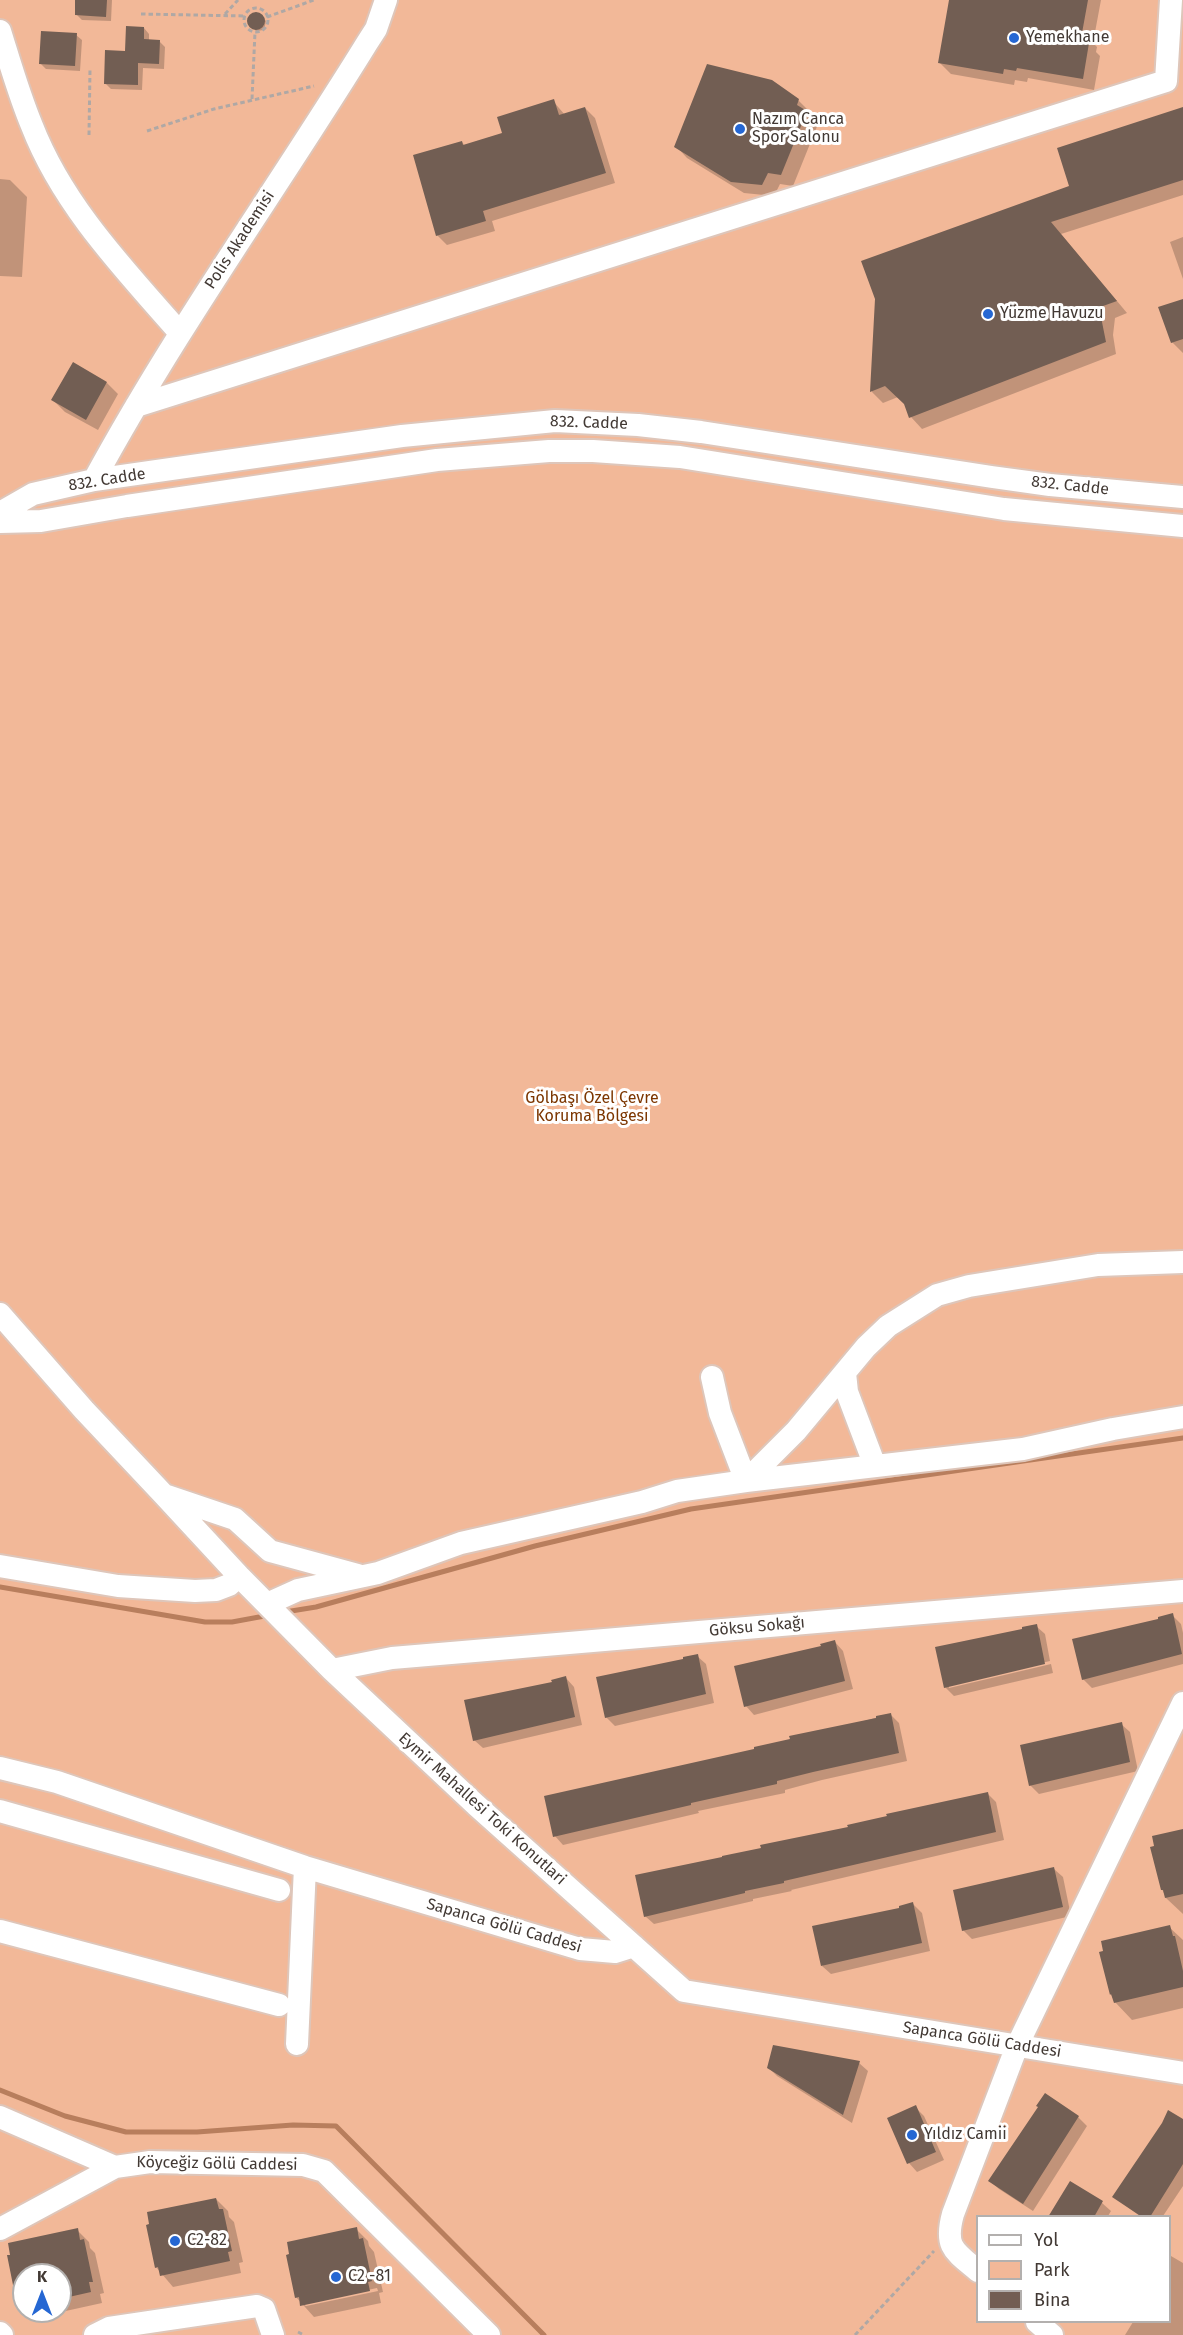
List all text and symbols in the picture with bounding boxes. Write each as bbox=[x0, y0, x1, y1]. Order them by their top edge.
place label: Yemekhane bbox=[1026, 28, 1109, 48]
marker: Yemekhane bbox=[1007, 31, 1021, 45]
place label: Nazım Canca Spor Salonu bbox=[752, 110, 844, 148]
marker: Nazım Canca Spor Salonu bbox=[733, 122, 747, 136]
street label: Polis Akademisi bbox=[201, 187, 279, 293]
place label: Yüzme Havuzu bbox=[1000, 304, 1104, 324]
marker: Yüzme Havuzu bbox=[981, 307, 995, 321]
street label: 832. Cadde bbox=[550, 412, 628, 434]
street label: 832. Cadde bbox=[67, 464, 147, 496]
street label: 832. Cadde bbox=[1030, 472, 1110, 500]
park label: Gölbaşı Özel Çevre Koruma Bölgesi bbox=[525, 1089, 659, 1127]
street label: Göksu Sokağı bbox=[708, 1613, 806, 1641]
street label: Eymir Mahallesi Toki Konutlari bbox=[394, 1729, 570, 1889]
street label: Sapanca Gölü Caddesi bbox=[424, 1895, 584, 1957]
street label: Sapanca Gölü Caddesi bbox=[901, 2018, 1063, 2062]
place label: Yıldız Camii bbox=[924, 2125, 1007, 2145]
marker: Yıldız Camii bbox=[905, 2128, 919, 2142]
street label: Köyceğiz Gölü Caddesi bbox=[136, 2153, 298, 2175]
legend bbox=[976, 2215, 1171, 2323]
text: Yol bbox=[1034, 2229, 1059, 2251]
place label: C2-82 bbox=[187, 2231, 227, 2251]
marker: C2-82 bbox=[168, 2234, 182, 2248]
text: Park bbox=[1034, 2259, 1069, 2281]
north arrow bbox=[12, 2263, 72, 2323]
text: K bbox=[37, 2267, 47, 2286]
place label: C2 -81 bbox=[348, 2267, 391, 2287]
marker: C2 -81 bbox=[329, 2270, 343, 2284]
text: Bina bbox=[1034, 2289, 1070, 2311]

